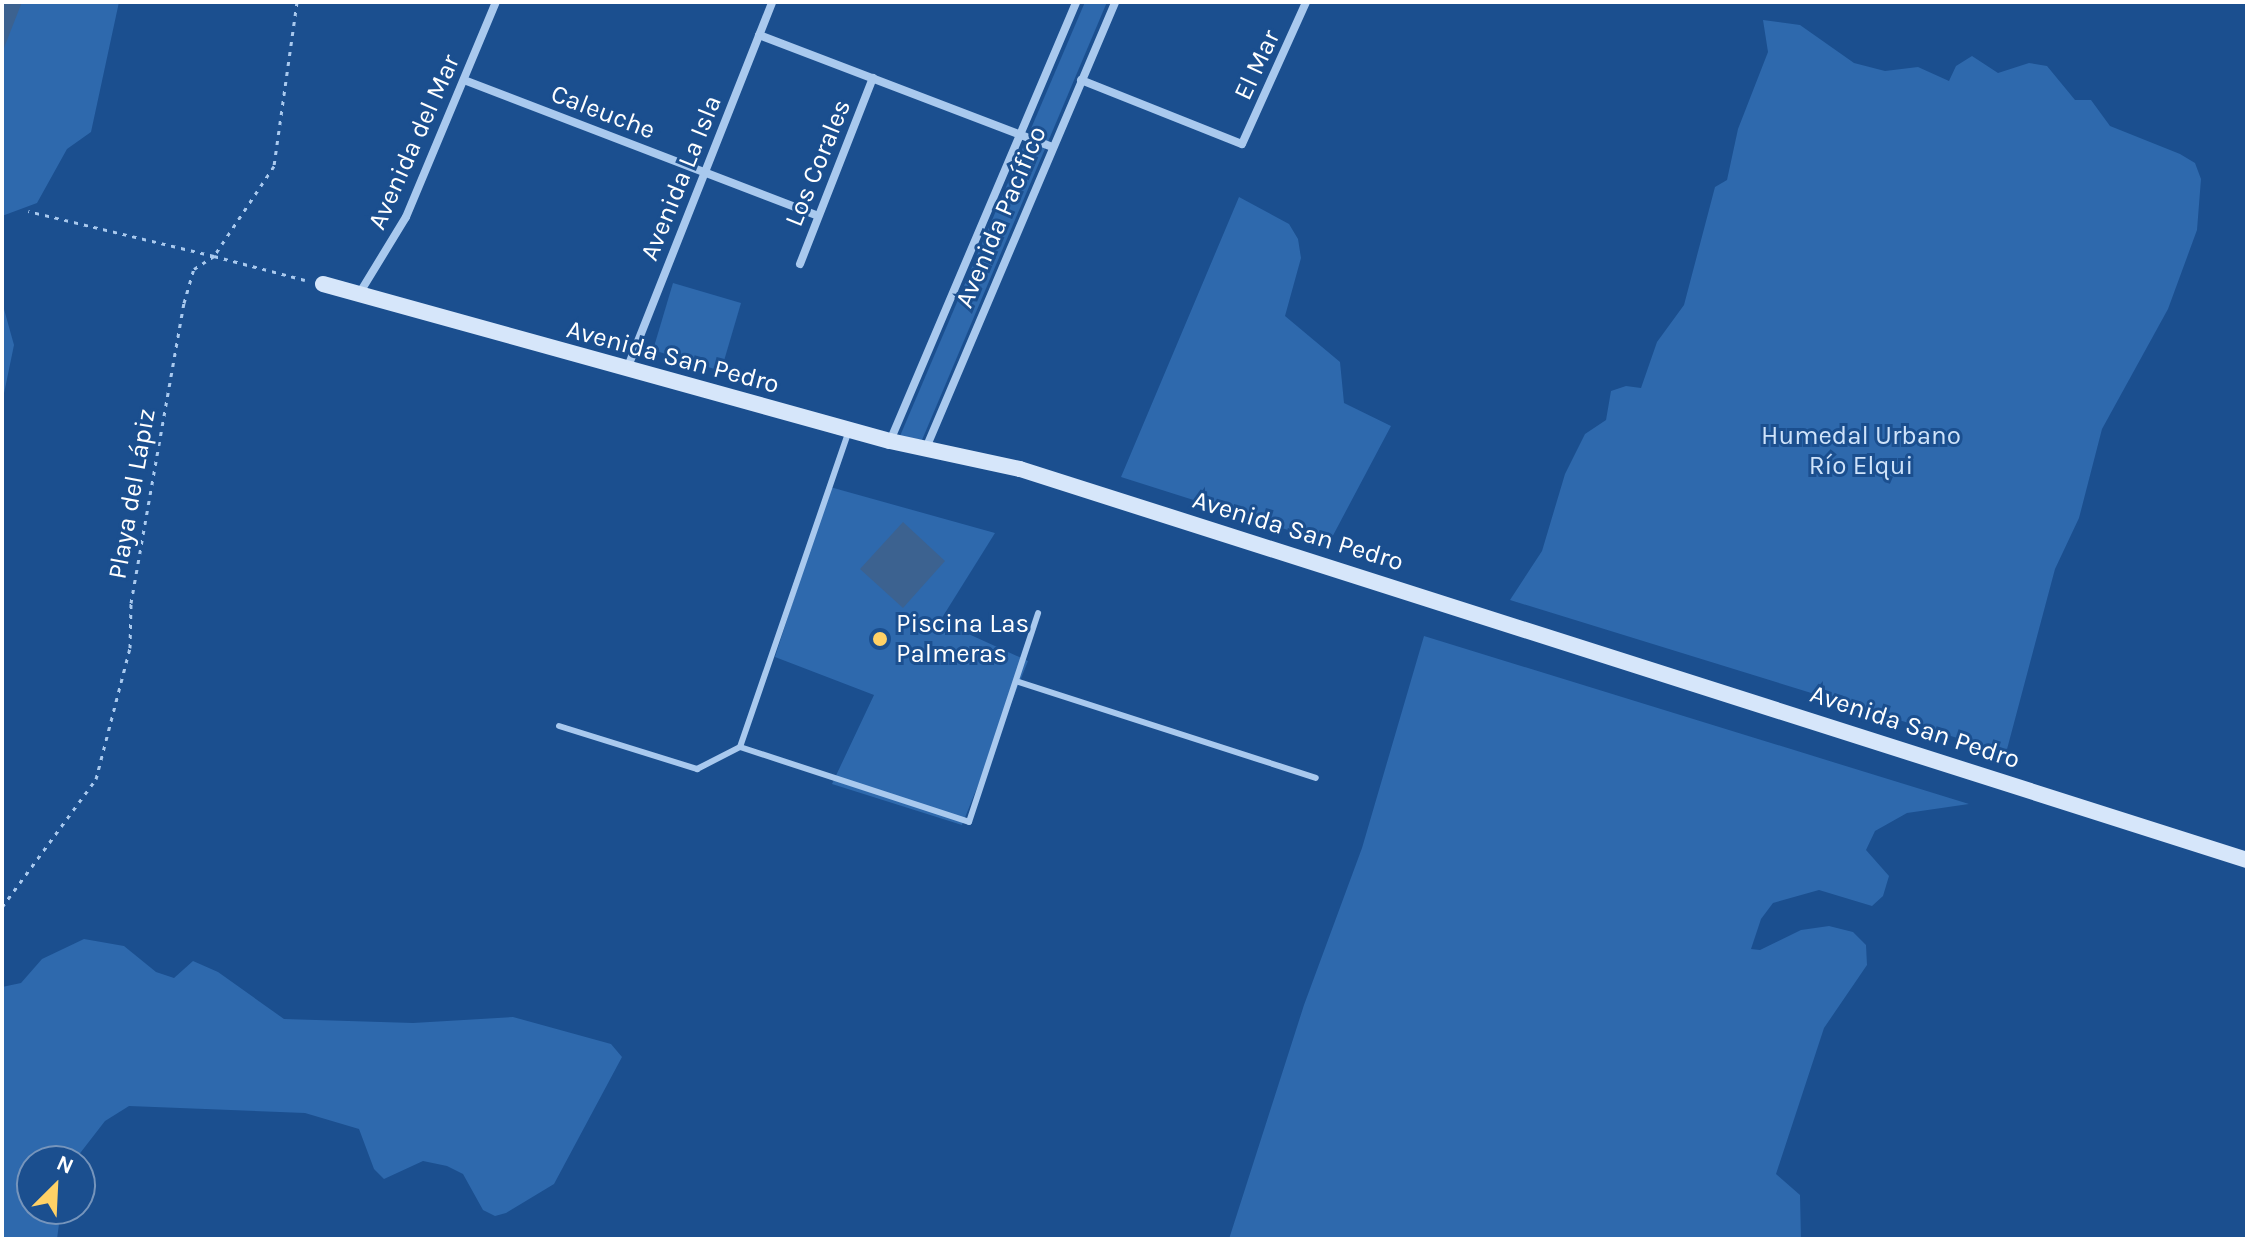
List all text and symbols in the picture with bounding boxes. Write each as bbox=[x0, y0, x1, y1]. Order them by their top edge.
street label: El Mar bbox=[1227, 25, 1287, 105]
street label: Avenida del Mar bbox=[362, 50, 466, 234]
street label: Caleuche bbox=[546, 78, 660, 146]
street label: Avenida La Isla bbox=[634, 91, 728, 265]
street label: Los Corales bbox=[778, 95, 858, 231]
street label: Avenida Pacífico bbox=[949, 121, 1053, 313]
street label: Avenida San Pedro bbox=[563, 314, 783, 400]
street label: Playa del Lápiz bbox=[102, 406, 162, 582]
park label: Humedal Urbano Río Elqui bbox=[1761, 420, 1961, 482]
street label: Avenida San Pedro bbox=[1189, 484, 1407, 578]
place label: Piscina Las Palmeras bbox=[896, 608, 1029, 670]
marker: Piscina Las Palmeras bbox=[871, 630, 889, 648]
street label: Avenida San Pedro bbox=[1806, 678, 2024, 776]
north arrow bbox=[16, 1145, 96, 1225]
text: N bbox=[52, 1150, 77, 1180]

